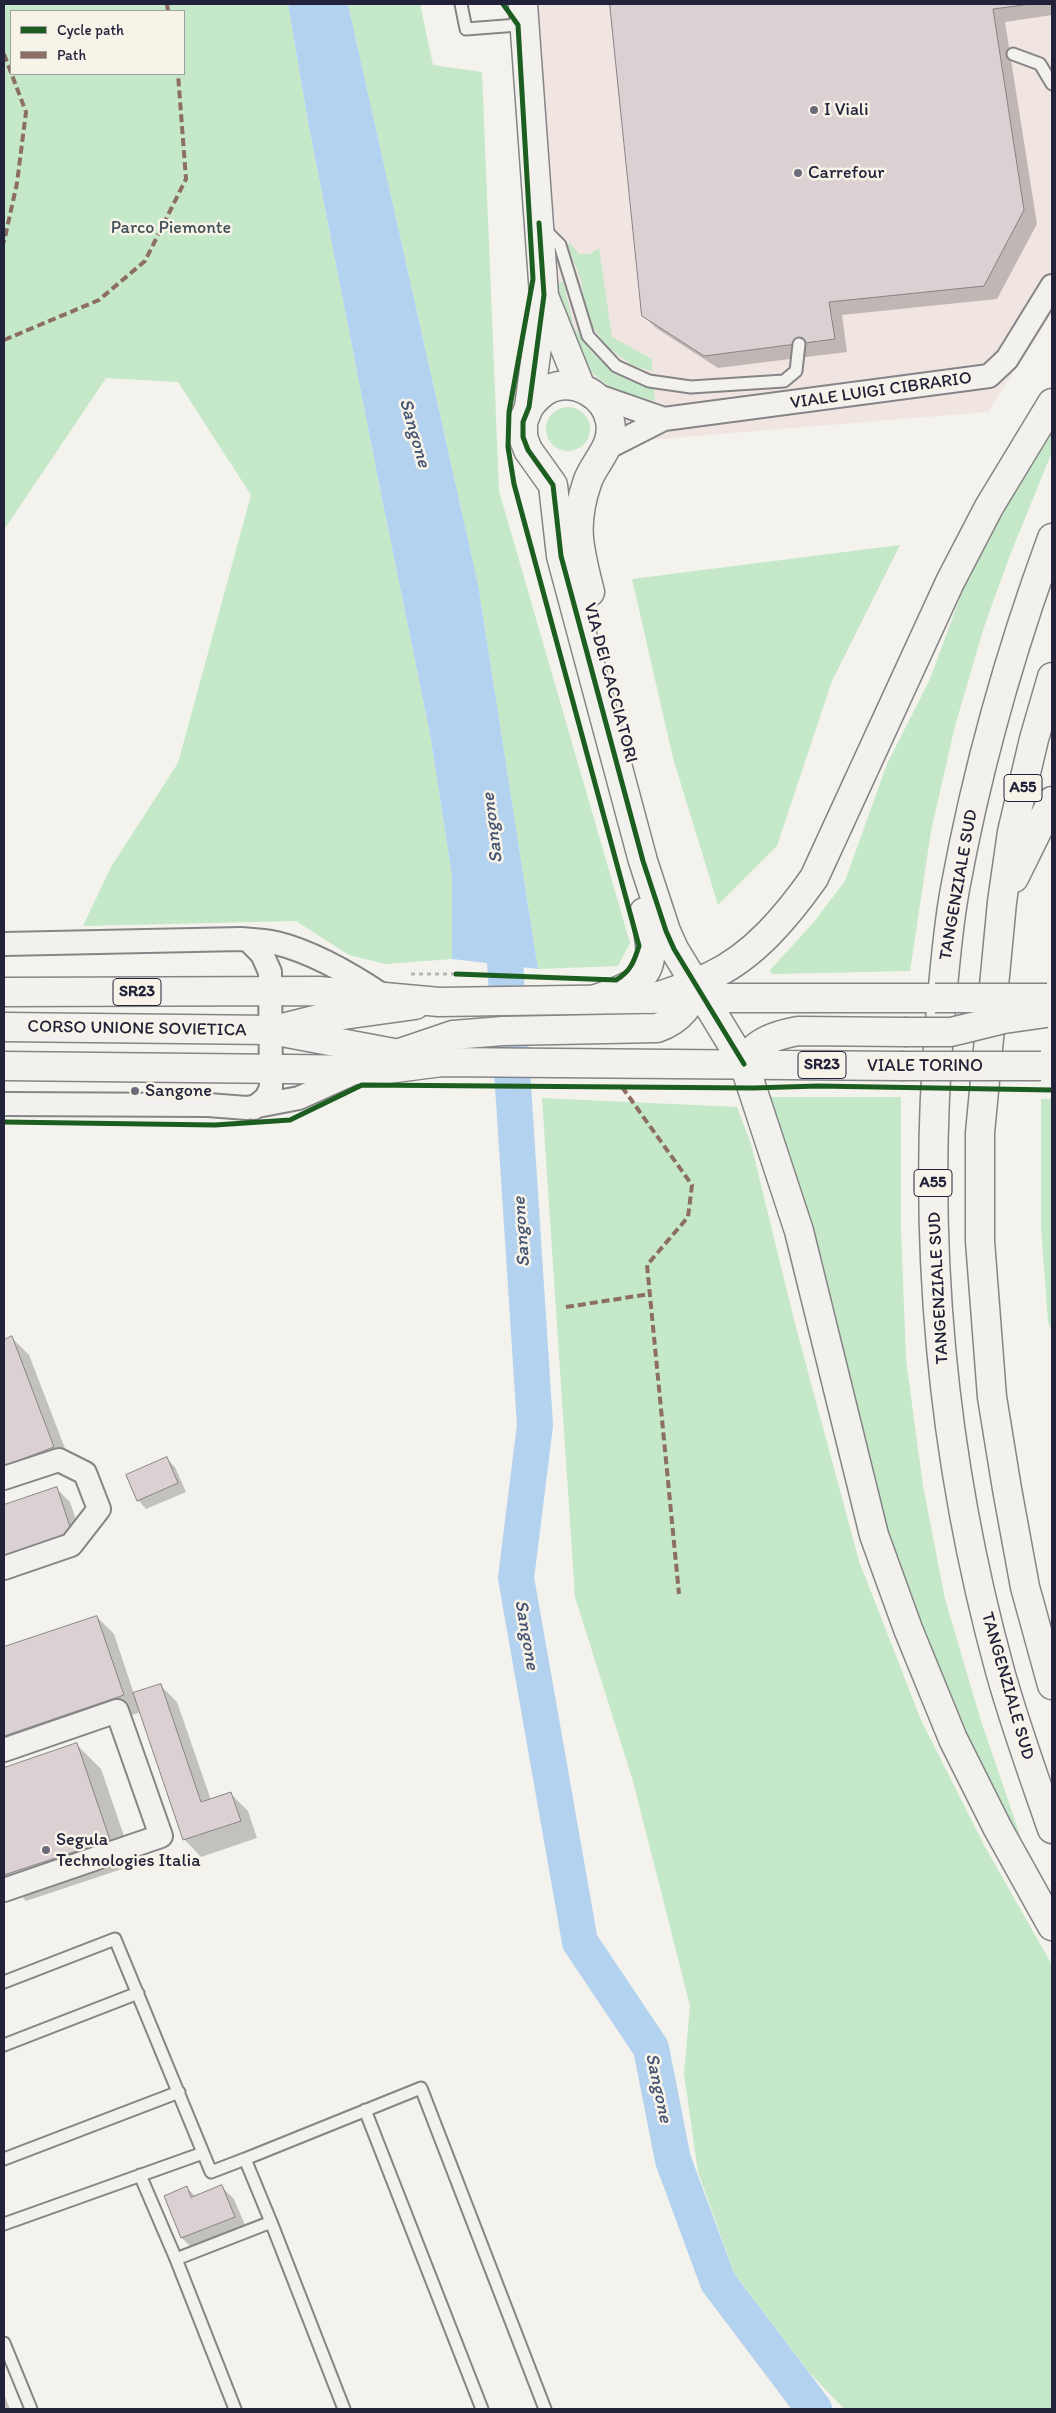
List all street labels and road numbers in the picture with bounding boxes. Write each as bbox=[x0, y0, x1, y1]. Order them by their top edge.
street label: VIALE LUIGI CIBRARIO bbox=[789, 368, 973, 414]
street label: VIA DEI CACCIATORI bbox=[578, 601, 642, 765]
road number: A55 bbox=[1004, 774, 1042, 801]
street label: TANGENZIALE SUD bbox=[935, 808, 983, 962]
road number: SR23 bbox=[113, 979, 161, 1006]
street label: CORSO UNIONE SOVIETICA bbox=[27, 1016, 247, 1042]
road number: SR23 bbox=[798, 1052, 846, 1078]
street label: VIALE TORINO bbox=[867, 1055, 983, 1077]
road number: A55 bbox=[914, 1170, 952, 1196]
street label: TANGENZIALE SUD bbox=[924, 1211, 954, 1365]
street label: TANGENZIALE SUD bbox=[976, 1610, 1038, 1762]

